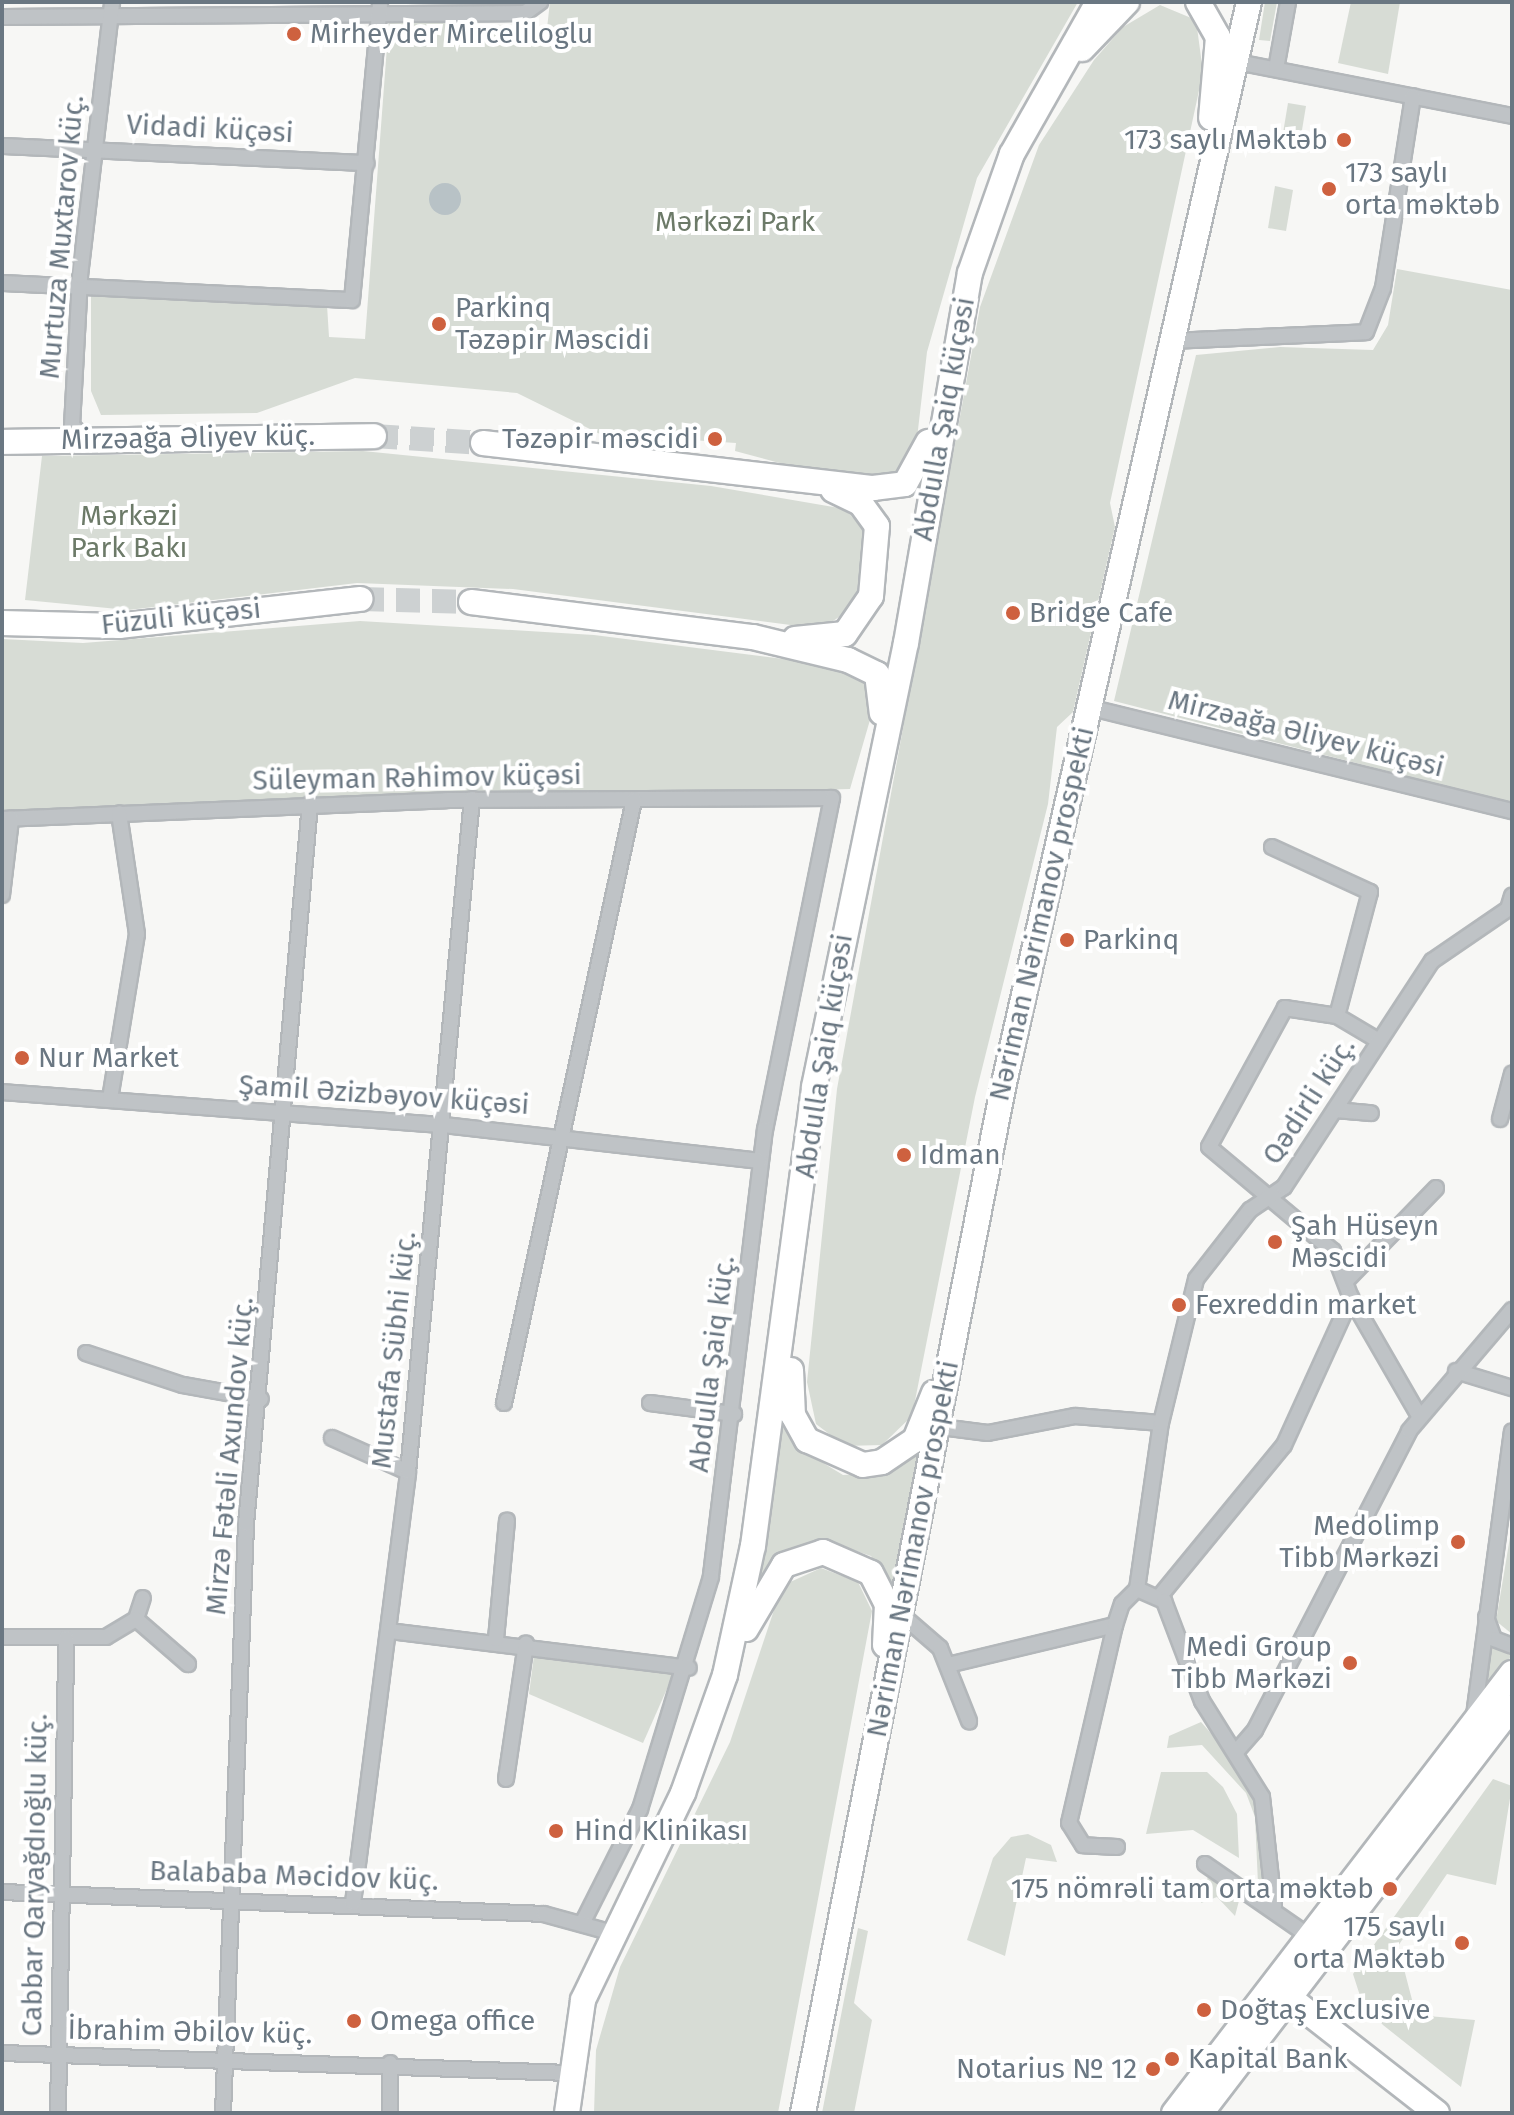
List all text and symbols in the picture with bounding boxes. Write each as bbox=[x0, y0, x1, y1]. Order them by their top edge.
place label: Mirheyder Mirceliloglu bbox=[310, 17, 593, 51]
marker: Mirheyder Mirceliloglu bbox=[285, 25, 303, 43]
street label: Murtuza Muxtarov küç. bbox=[33, 94, 91, 380]
street label: Vidadi küçəsi bbox=[126, 108, 294, 150]
place label: 173 saylı Məktəb bbox=[1124, 123, 1328, 157]
marker: 173 saylı Məktəb bbox=[1335, 131, 1353, 149]
place label: 173 saylı orta məktəb bbox=[1345, 156, 1500, 222]
marker: 173 saylı orta məktəb bbox=[1320, 180, 1338, 198]
park label: Mərkəzi Park bbox=[655, 205, 815, 239]
place label: Parkinq Təzəpir Məscidi bbox=[455, 291, 650, 357]
street label: Abdulla Şaiq küçəsi bbox=[906, 294, 982, 544]
marker: Parkinq Təzəpir Məscidi bbox=[430, 315, 448, 333]
street label: Mirzəağa Əliyev küç. bbox=[61, 419, 315, 457]
place label: Təzəpir məscidi bbox=[502, 422, 699, 456]
marker: Təzəpir məscidi bbox=[706, 430, 724, 448]
park label: Mərkəzi Park Bakı bbox=[70, 499, 188, 565]
street label: Füzuli küçəsi bbox=[99, 592, 263, 642]
place label: Bridge Cafe bbox=[1029, 596, 1173, 630]
marker: Bridge Cafe bbox=[1004, 604, 1022, 622]
street label: Mirzəağa Əliyev küçəsi bbox=[1165, 683, 1447, 785]
street label: Nəriman Nərimanov prospekti bbox=[983, 724, 1101, 1104]
street label: Süleyman Rəhimov küçəsi bbox=[252, 758, 582, 798]
place label: Parkinq bbox=[1083, 923, 1179, 957]
street label: Abdulla Şaiq küçəsi bbox=[788, 931, 860, 1181]
marker: Parkinq bbox=[1058, 931, 1076, 949]
street label: Qədirli küç. bbox=[1256, 1031, 1362, 1171]
place label: Nur Market bbox=[38, 1041, 179, 1075]
marker: Nur Market bbox=[13, 1049, 31, 1067]
street label: Şamil Əzizbəyov küçəsi bbox=[238, 1068, 530, 1122]
place label: Idman bbox=[920, 1138, 1001, 1172]
marker: Idman bbox=[895, 1146, 913, 1164]
place label: Şah Hüseyn Məscidi bbox=[1291, 1209, 1439, 1275]
street label: Mustafa Sübhi küç. bbox=[365, 1230, 423, 1470]
marker: Şah Hüseyn Məscidi bbox=[1266, 1233, 1284, 1251]
street label: Abdulla Şaiq küç. bbox=[682, 1254, 742, 1474]
place label: Fexreddin market bbox=[1195, 1288, 1416, 1322]
street label: Mirzə Fətəli Axundov küç. bbox=[199, 1295, 261, 1617]
marker: Fexreddin market bbox=[1170, 1296, 1188, 1314]
street label: Nəriman Nərimanov prospekti bbox=[860, 1358, 966, 1740]
place label: Medolimp Tibb Mərkəzi bbox=[1279, 1509, 1440, 1575]
marker: Medolimp Tibb Mərkəzi bbox=[1447, 1531, 1469, 1553]
place label: Medi Group Tibb Mərkəzi bbox=[1171, 1630, 1332, 1696]
marker: Medi Group Tibb Mərkəzi bbox=[1339, 1652, 1361, 1674]
street label: Cabbar Qaryağdıoğlu küç. bbox=[15, 1713, 55, 2037]
place label: Hind Klinikası bbox=[574, 1814, 748, 1848]
marker: Hind Klinikası bbox=[545, 1820, 567, 1842]
street label: Balababa Məcidov küç. bbox=[149, 1854, 439, 1898]
place label: 175 nömrəli tam orta məktəb bbox=[1011, 1872, 1374, 1906]
marker: 175 nömrəli tam orta məktəb bbox=[1381, 1880, 1399, 1898]
place label: 175 saylı orta Məktəb bbox=[1293, 1910, 1446, 1976]
marker: 175 saylı orta Məktəb bbox=[1453, 1934, 1471, 1952]
place label: Doğtaş Exclusive bbox=[1220, 1993, 1430, 2027]
marker: Doğtaş Exclusive bbox=[1195, 2001, 1213, 2019]
place label: Omega office bbox=[370, 2004, 535, 2038]
marker: Omega office bbox=[345, 2012, 363, 2030]
street label: İbrahim Əbilov küç. bbox=[67, 2013, 313, 2051]
place label: Kapital Bank bbox=[1188, 2042, 1348, 2076]
marker: Kapital Bank bbox=[1163, 2050, 1181, 2068]
place label: Notarius № 12 bbox=[956, 2052, 1137, 2086]
marker: Notarius № 12 bbox=[1144, 2060, 1162, 2078]

